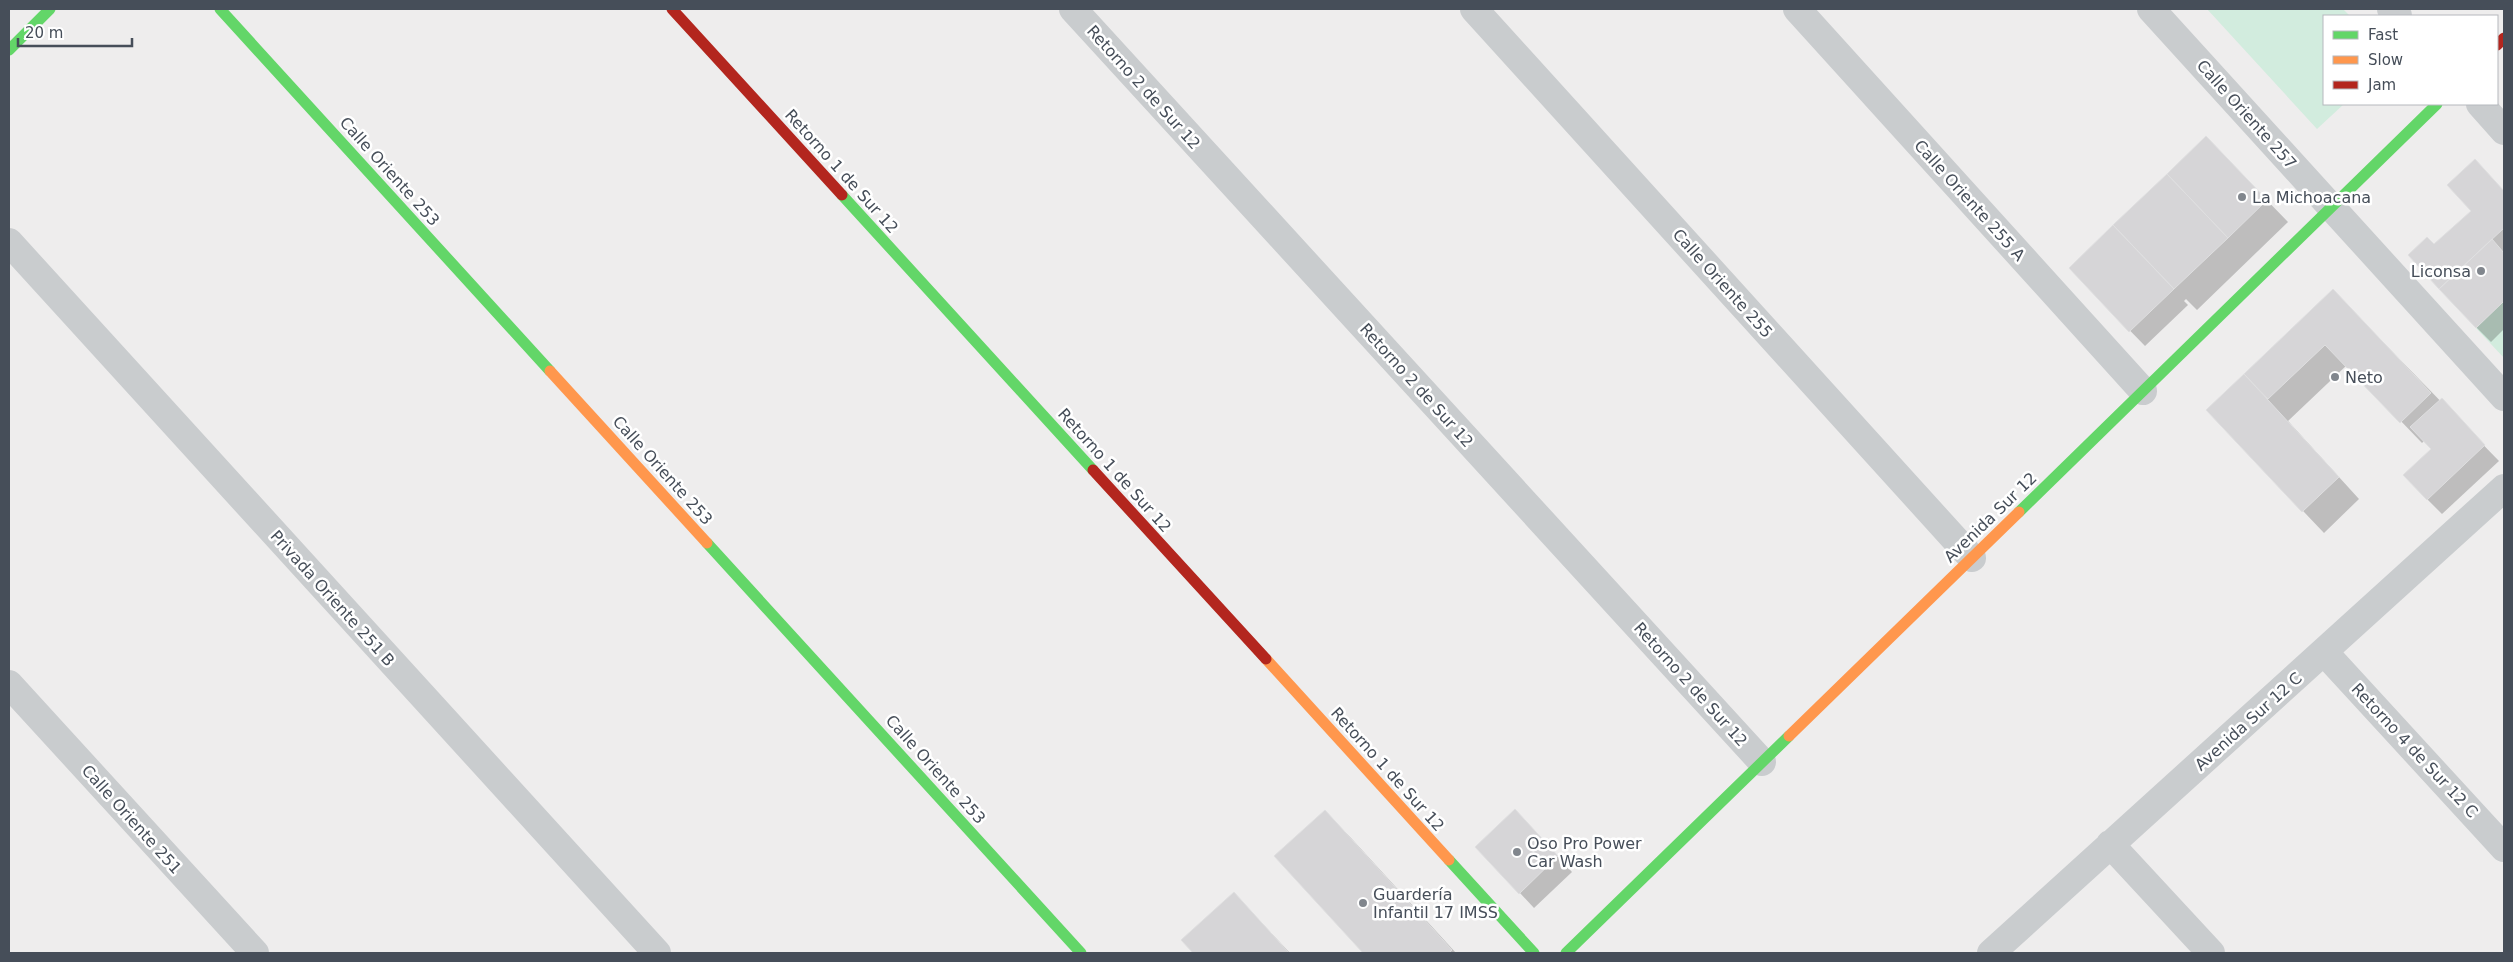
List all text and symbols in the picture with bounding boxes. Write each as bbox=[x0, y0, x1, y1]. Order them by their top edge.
scale bar bbox=[18, 15, 131, 47]
legend bbox=[2323, 15, 2498, 105]
street label: Retorno 2 de Sur 12 bbox=[1083, 21, 1204, 153]
text: 20 m bbox=[25, 24, 63, 42]
text: Fast bbox=[2368, 26, 2398, 44]
text: Slow bbox=[2368, 51, 2403, 69]
street label: Calle Oriente 257 bbox=[2193, 56, 2301, 173]
text: Jam bbox=[2367, 76, 2396, 94]
street label: Retorno 1 de Sur 12 bbox=[781, 105, 902, 237]
street label: Calle Oriente 253 bbox=[336, 113, 444, 230]
street label: Calle Oriente 255 A bbox=[1910, 136, 2029, 265]
place label: La Michoacana bbox=[2252, 188, 2371, 207]
marker: La Michoacana bbox=[2236, 191, 2248, 203]
street label: Calle Oriente 255 bbox=[1669, 225, 1777, 342]
place label: Liconsa bbox=[2411, 262, 2471, 281]
marker: Liconsa bbox=[2475, 265, 2487, 277]
street label: Retorno 2 de Sur 12 bbox=[1356, 319, 1477, 451]
place label: Neto bbox=[2345, 368, 2383, 387]
marker: Neto bbox=[2329, 371, 2341, 383]
street label: Retorno 1 de Sur 12 bbox=[1054, 404, 1175, 536]
street label: Calle Oriente 253 bbox=[609, 412, 717, 529]
street label: Avenida Sur 12 bbox=[1940, 468, 2041, 566]
street label: Privada Oriente 251 B bbox=[267, 527, 399, 670]
street label: Retorno 2 de Sur 12 bbox=[1630, 618, 1751, 750]
street label: Avenida Sur 12 C bbox=[2191, 668, 2306, 774]
street label: Retorno 4 de Sur 12 C bbox=[2347, 679, 2482, 821]
street label: Retorno 1 de Sur 12 bbox=[1327, 703, 1448, 835]
street label: Calle Oriente 253 bbox=[882, 711, 990, 828]
street label: Calle Oriente 251 bbox=[78, 761, 186, 878]
place label: Oso Pro Power Car Wash bbox=[1527, 834, 1642, 871]
marker: Oso Pro Power Car Wash bbox=[1511, 846, 1523, 858]
place label: Guardería Infantil 17 IMSS bbox=[1373, 885, 1498, 922]
marker: Guardería Infantil 17 IMSS bbox=[1357, 897, 1369, 909]

